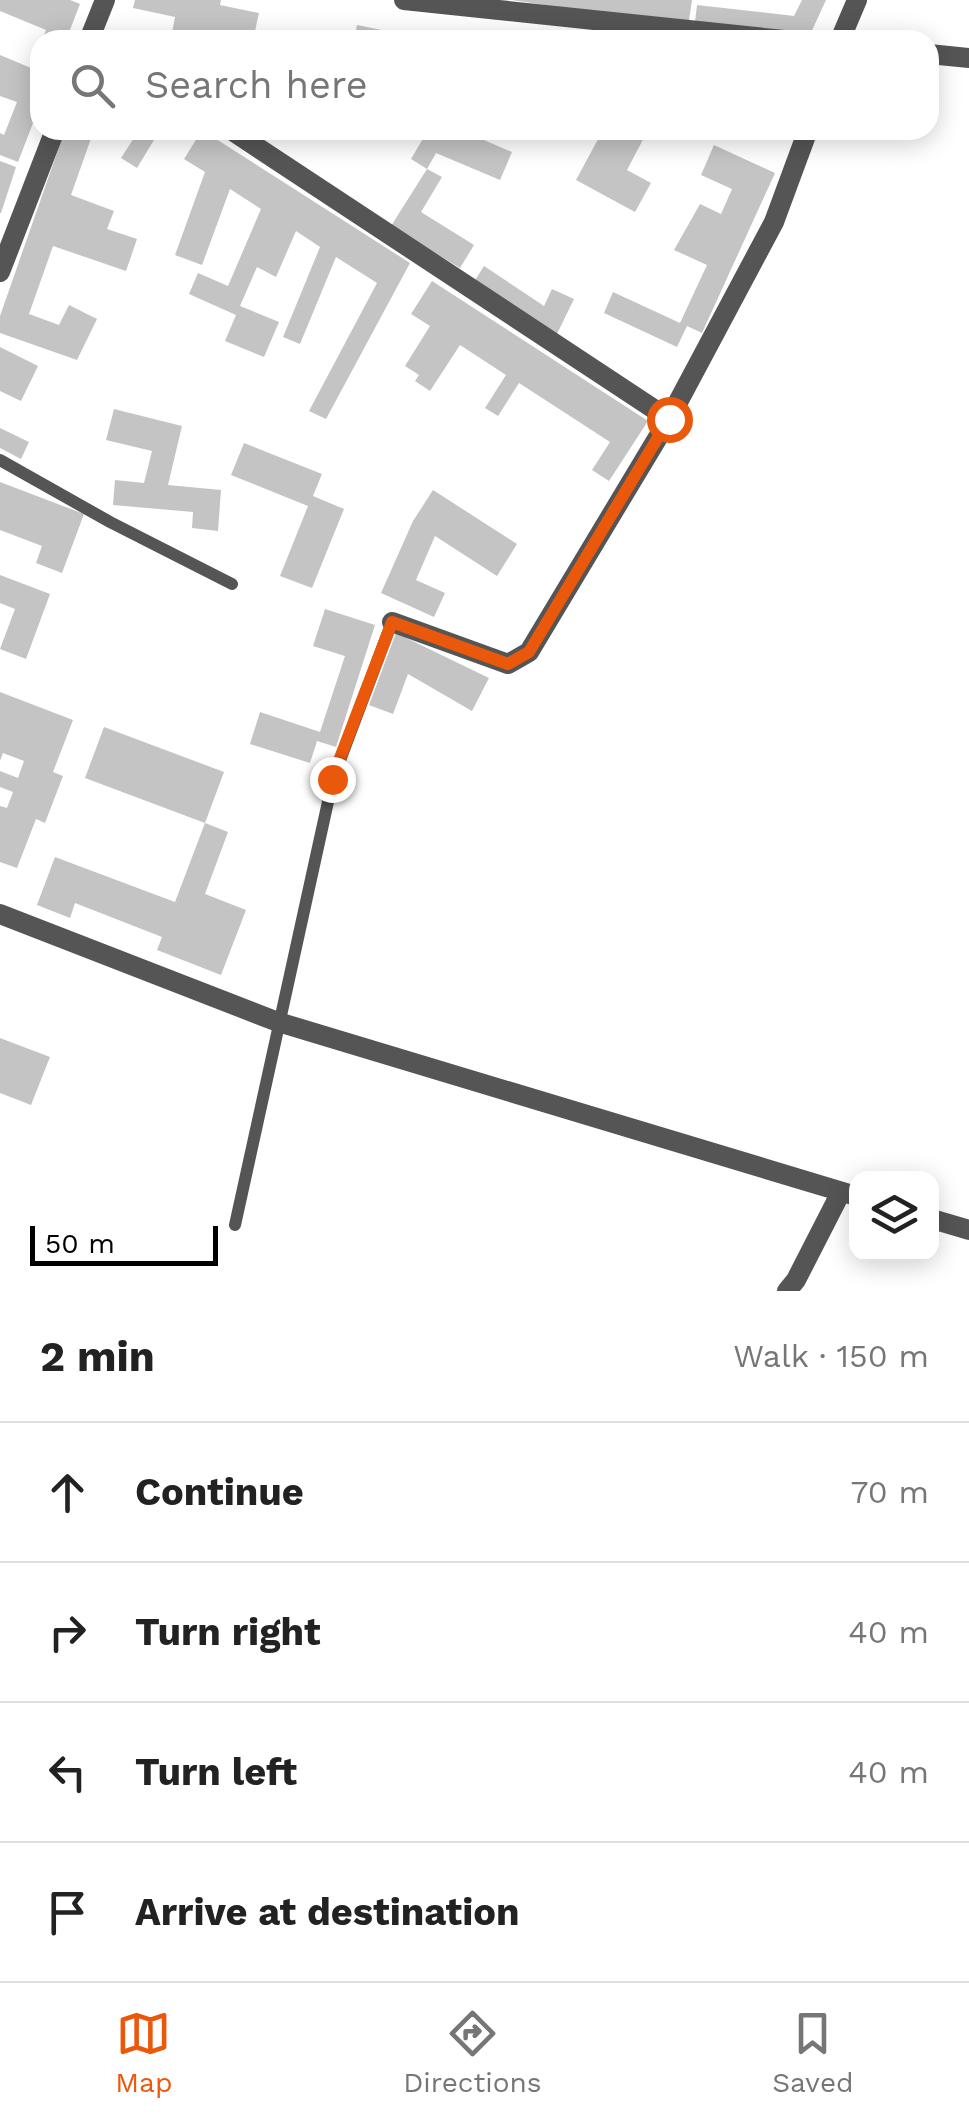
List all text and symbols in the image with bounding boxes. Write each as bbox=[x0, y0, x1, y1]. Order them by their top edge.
search box bbox=[30, 30, 939, 140]
icon: search bbox=[65, 58, 120, 113]
text: Search here bbox=[145, 63, 368, 107]
route start bbox=[647, 397, 693, 443]
route end bbox=[310, 757, 356, 803]
map controls bbox=[849, 1171, 939, 1261]
button: layers bbox=[849, 1171, 939, 1261]
scale bar bbox=[30, 1221, 218, 1266]
text: 50 m bbox=[45, 1227, 115, 1260]
text: 2 min bbox=[40, 1332, 155, 1381]
text: Walk · 150 m bbox=[733, 1337, 929, 1375]
icon: ahead bbox=[40, 1465, 95, 1520]
text: Continue bbox=[135, 1470, 304, 1514]
text: 70 m bbox=[850, 1473, 929, 1511]
icon: right bbox=[40, 1605, 95, 1660]
text: Turn right bbox=[135, 1610, 321, 1654]
text: 40 m bbox=[848, 1613, 929, 1651]
icon: left bbox=[40, 1745, 95, 1800]
text: Turn left bbox=[135, 1750, 297, 1794]
text: 40 m bbox=[848, 1753, 929, 1791]
icon: arrive bbox=[40, 1885, 95, 1940]
text: Arrive at destination bbox=[135, 1890, 520, 1934]
tab: Map bbox=[115, 2006, 173, 2099]
tab: Directions bbox=[403, 2006, 542, 2099]
tab: Saved bbox=[772, 2006, 854, 2099]

